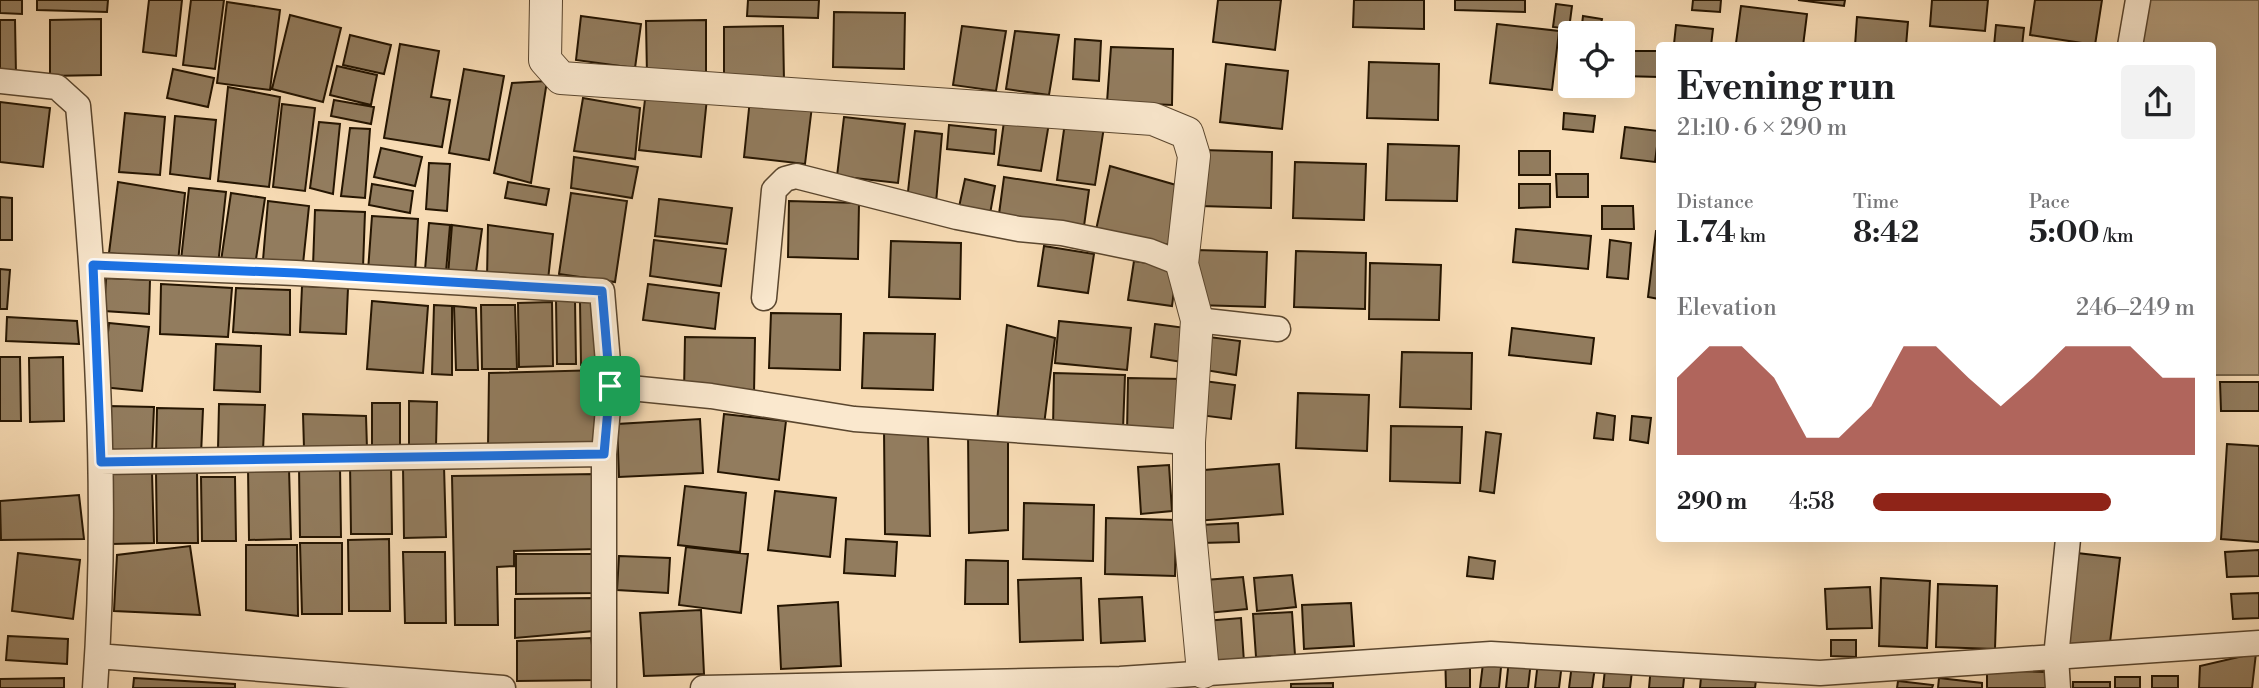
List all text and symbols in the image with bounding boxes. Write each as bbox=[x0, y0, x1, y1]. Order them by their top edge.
map controls bbox=[1558, 21, 1635, 98]
button: locate bbox=[1558, 21, 1635, 98]
text: Evening run bbox=[1677, 64, 1895, 111]
button: share bbox=[2121, 65, 2195, 139]
text: 21:10 · 6 × 290 m bbox=[1677, 114, 1847, 142]
text: Distance bbox=[1677, 190, 1754, 214]
text: Time bbox=[1853, 190, 1899, 214]
text: Pace bbox=[2029, 190, 2070, 214]
text: 1.74 bbox=[1677, 214, 1736, 252]
text: 8:42 bbox=[1853, 214, 1919, 252]
text: 5:00 bbox=[2029, 214, 2099, 252]
text: km bbox=[1736, 224, 1766, 248]
text: /km bbox=[2099, 224, 2134, 248]
text: Elevation bbox=[1677, 294, 1777, 322]
text: 246–249 m bbox=[2076, 294, 2195, 322]
pin bbox=[580, 356, 640, 416]
icon: arrive bbox=[591, 367, 629, 405]
text: 290 m bbox=[1677, 488, 1747, 516]
text: 4:58 bbox=[1789, 488, 1835, 516]

